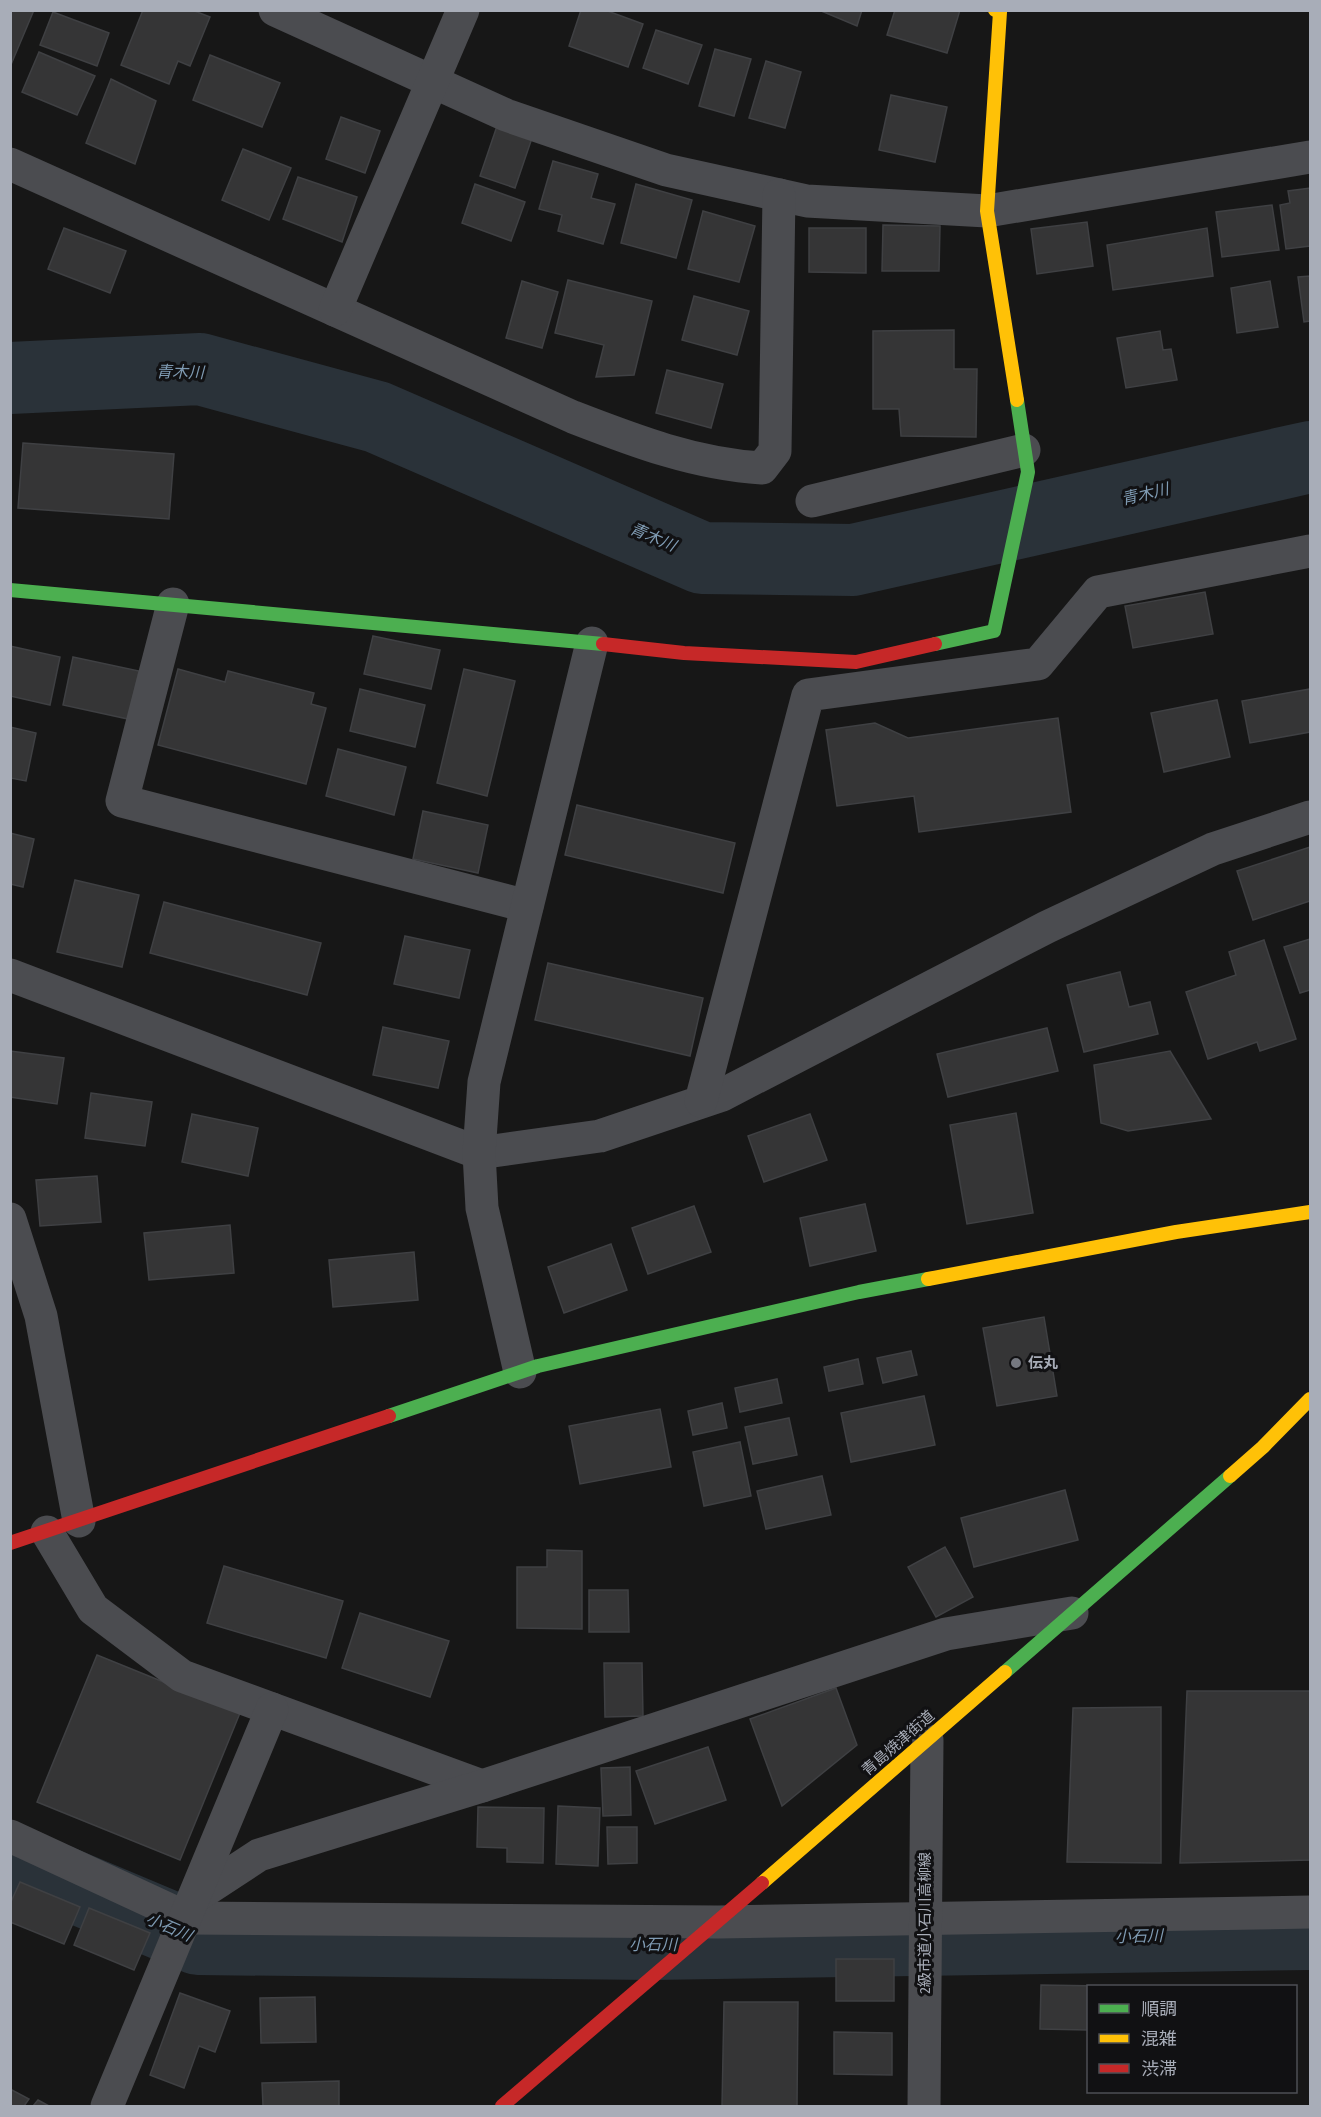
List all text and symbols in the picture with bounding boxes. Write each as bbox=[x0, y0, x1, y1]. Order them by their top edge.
water label: 青木川 bbox=[156, 362, 206, 382]
water label: 青木川 bbox=[1119, 479, 1172, 509]
water label: 青木川 bbox=[627, 519, 681, 556]
place label: 伝丸 bbox=[1028, 1354, 1058, 1372]
marker: 伝丸 bbox=[1009, 1356, 1023, 1370]
street label: 青島焼津街道 bbox=[858, 1707, 938, 1779]
street label: 2級市道小石川高柳線 bbox=[916, 1852, 934, 1994]
water label: 小石川 bbox=[143, 1909, 197, 1946]
water label: 小石川 bbox=[1115, 1926, 1165, 1946]
water label: 小石川 bbox=[629, 1935, 679, 1954]
legend bbox=[1087, 1985, 1297, 2093]
text: 順調 bbox=[1141, 1998, 1177, 2020]
text: 混雑 bbox=[1141, 2028, 1177, 2050]
text: 渋滞 bbox=[1141, 2058, 1177, 2080]

